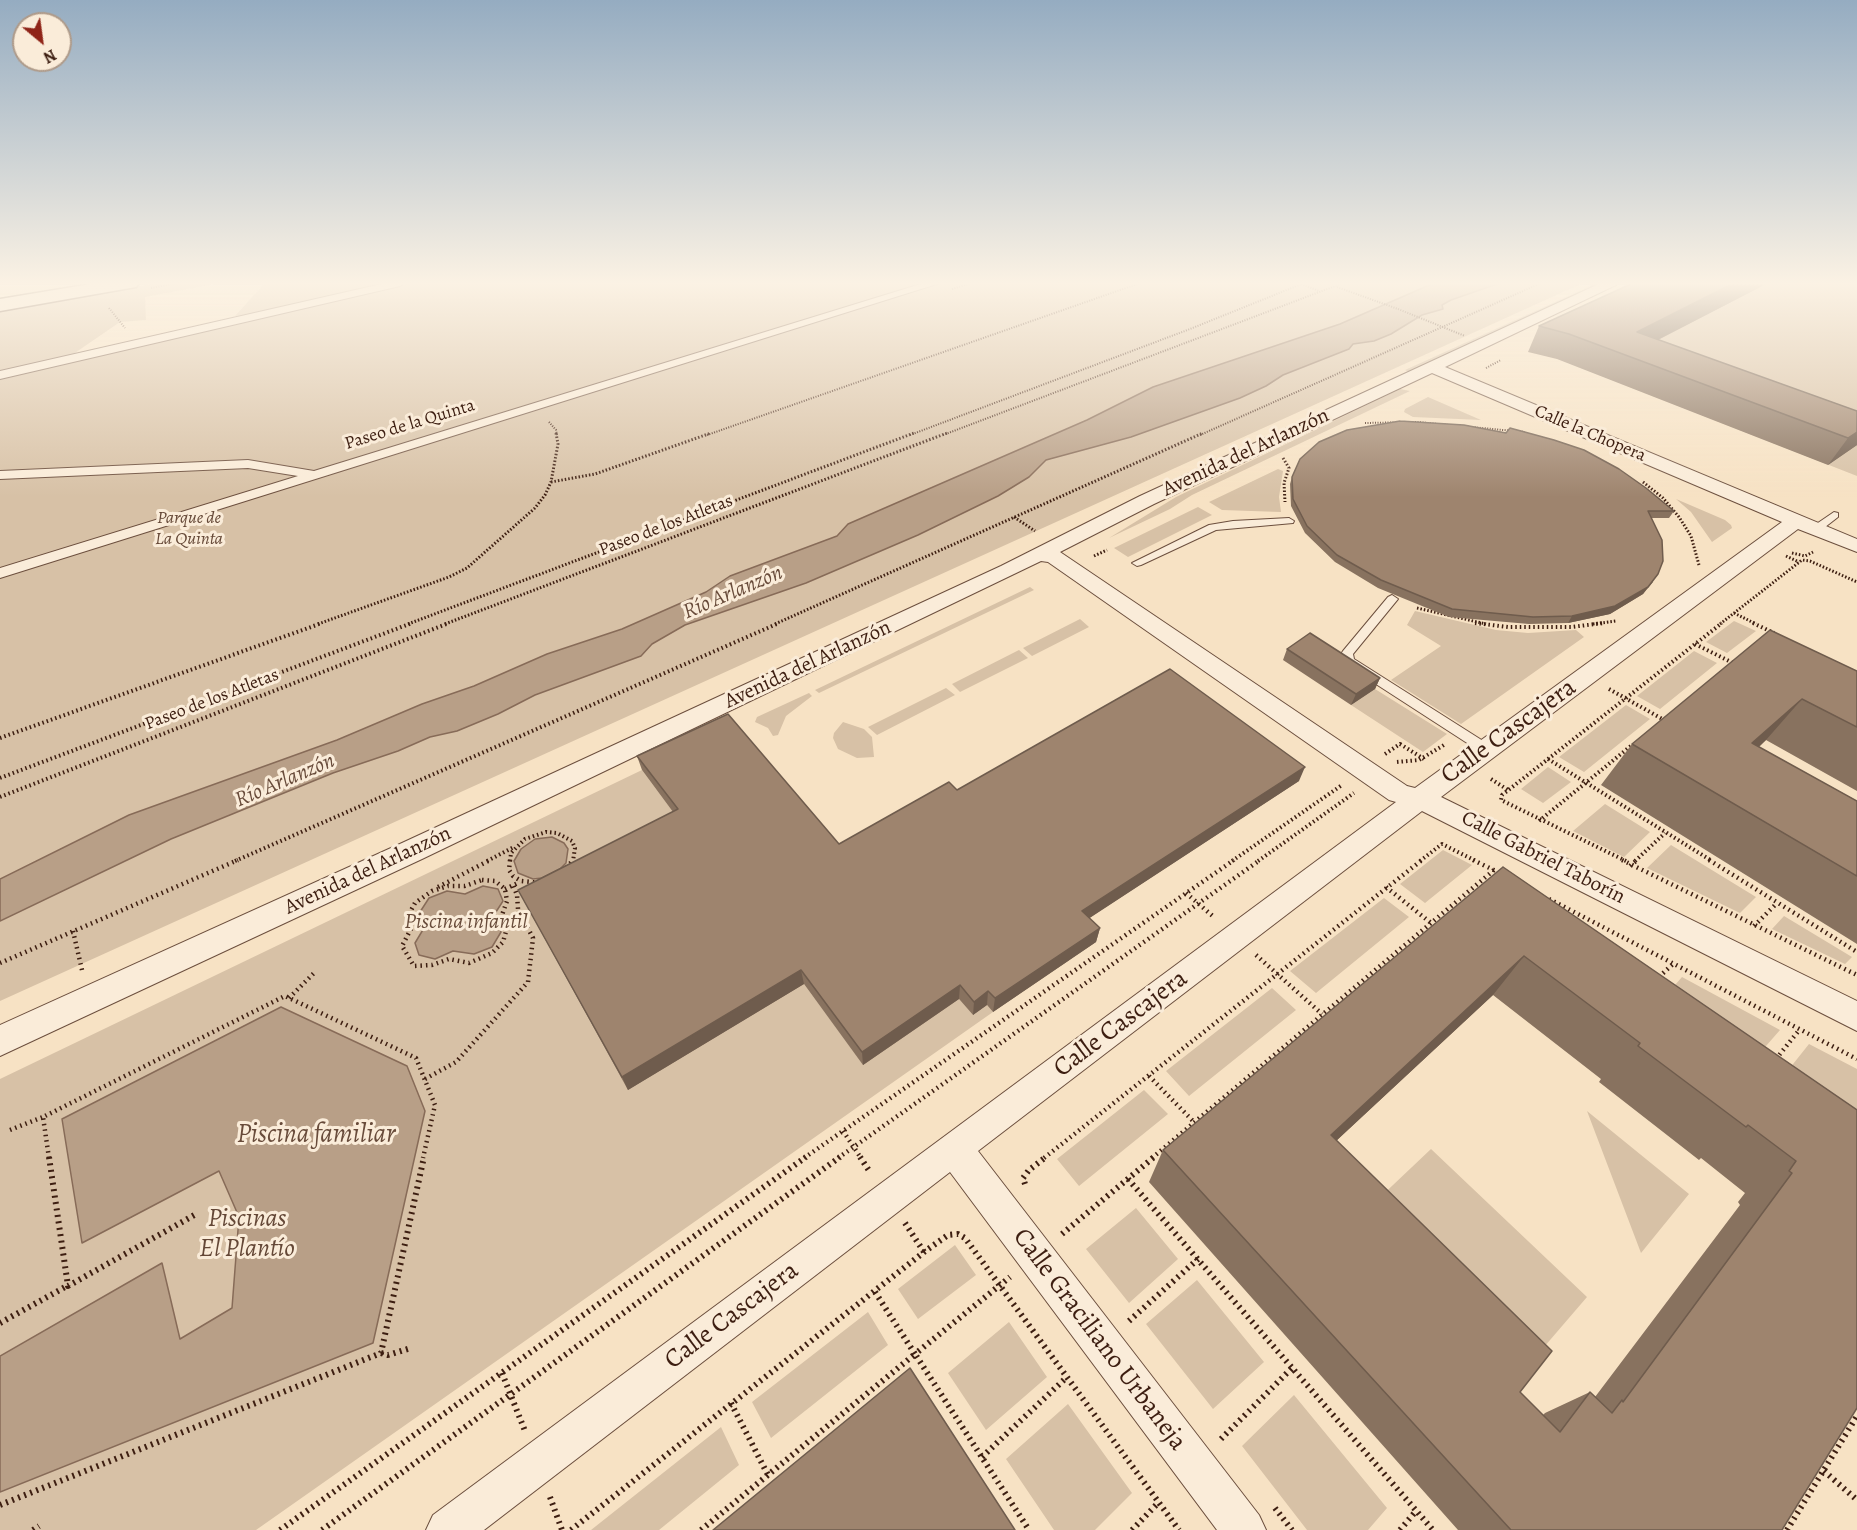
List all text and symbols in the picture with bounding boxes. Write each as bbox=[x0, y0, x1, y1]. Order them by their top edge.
north arrow bbox=[12, 12, 72, 72]
text: N bbox=[39, 44, 60, 68]
street label: Paseo de la Quinta bbox=[342, 395, 478, 455]
street label: Calle la Chopera bbox=[1531, 401, 1649, 467]
street label: Avenida del Arlanzón bbox=[1159, 403, 1333, 503]
street label: Paseo de los Atletas bbox=[596, 491, 736, 561]
park label: Parque de La Quinta bbox=[155, 508, 223, 550]
water label: Río Arlanzón bbox=[679, 560, 787, 626]
street label: Avenida del Arlanzón bbox=[721, 615, 895, 715]
street label: Paseo de los Atletas bbox=[142, 665, 282, 735]
street label: Calle Cascajera bbox=[1435, 672, 1583, 792]
water label: Río Arlanzón bbox=[231, 748, 339, 814]
street label: Calle Gabriel Taborín bbox=[1457, 806, 1629, 910]
street label: Avenida del Arlanzón bbox=[281, 821, 455, 921]
water label: Piscina infantil bbox=[404, 910, 528, 936]
street label: Calle Cascajera bbox=[1048, 964, 1194, 1084]
water label: Piscina familiar bbox=[237, 1119, 395, 1151]
park label: Piscinas El Plantío bbox=[199, 1204, 295, 1266]
street label: Calle Graciliano Urbaneja bbox=[1005, 1223, 1193, 1457]
street label: Calle Cascajera bbox=[659, 1256, 805, 1376]

